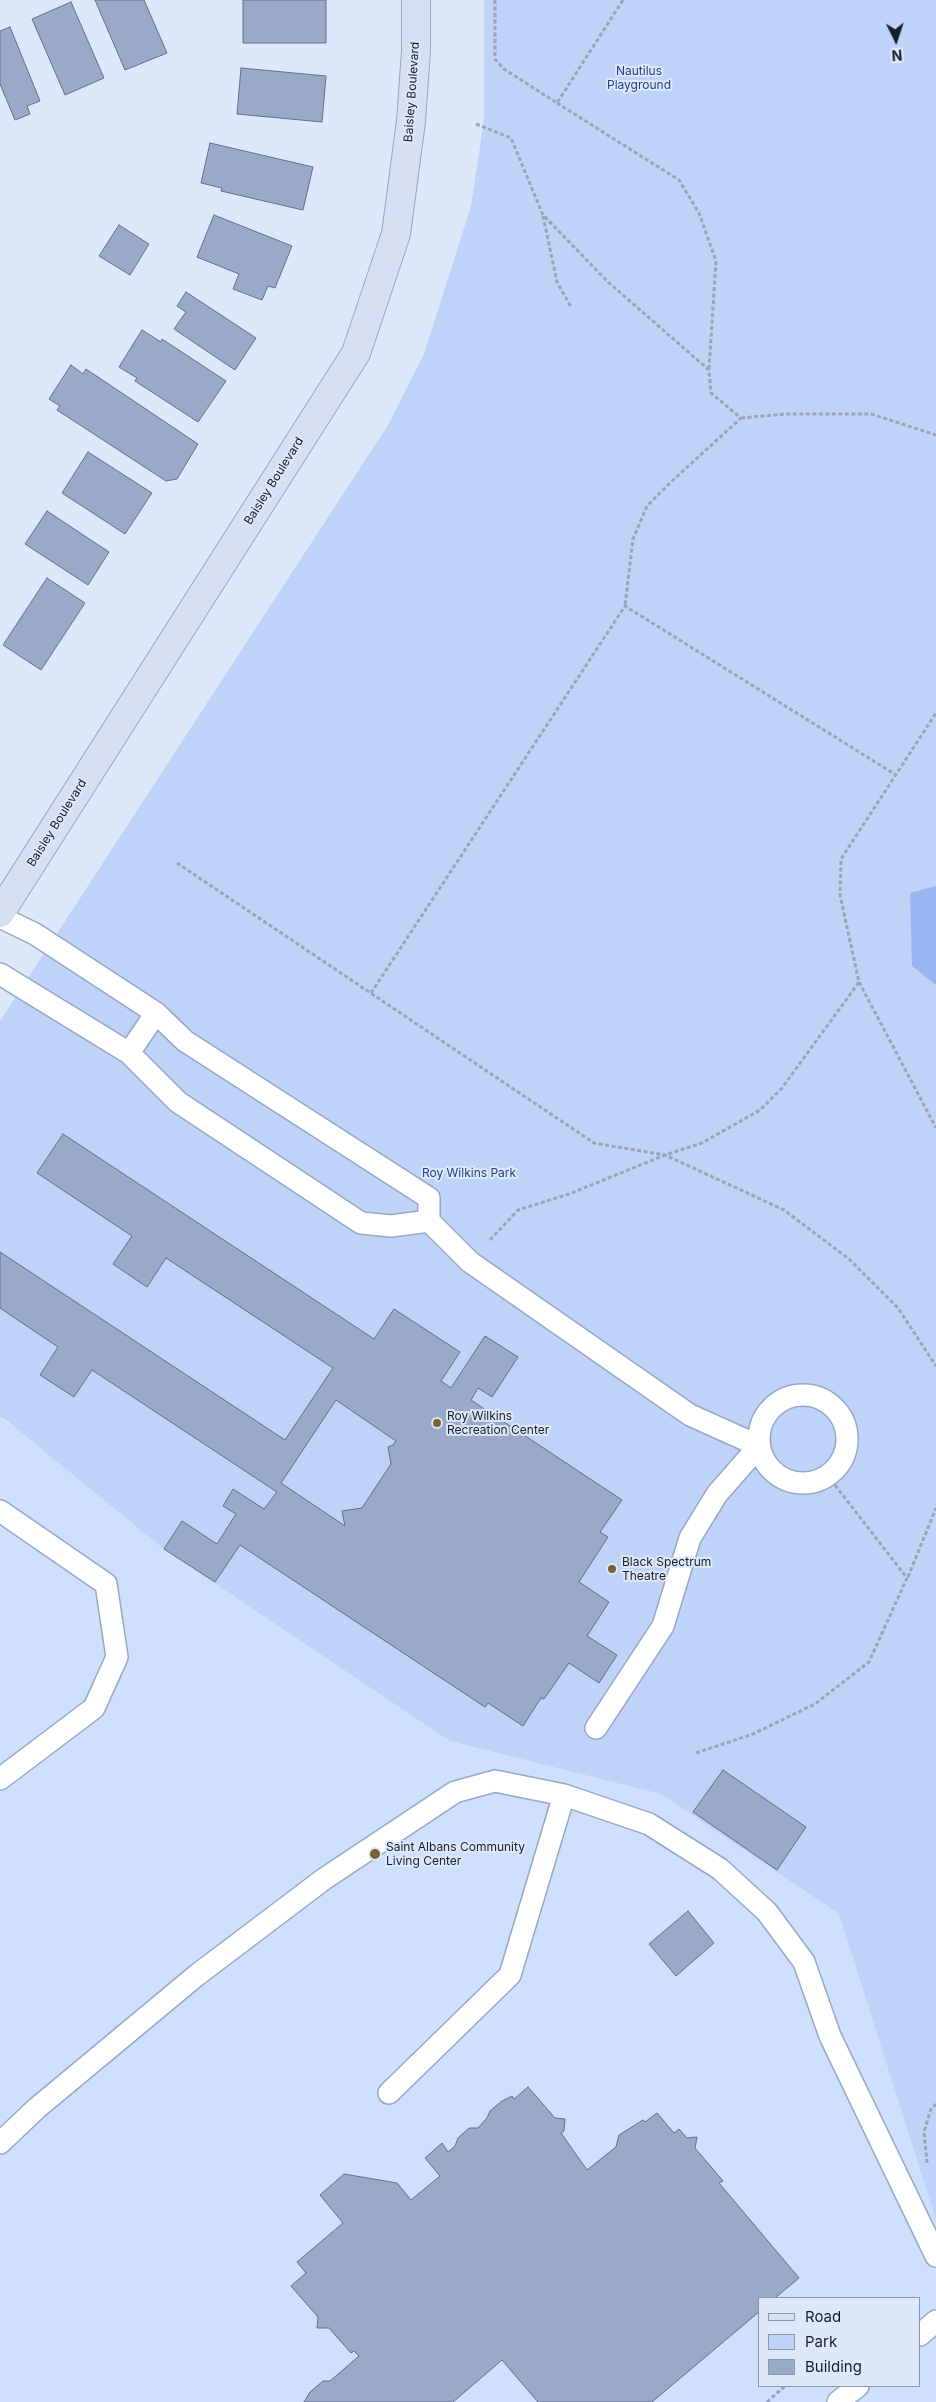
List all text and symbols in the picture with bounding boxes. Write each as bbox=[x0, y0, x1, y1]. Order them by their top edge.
north arrow bbox=[871, 15, 921, 65]
street label: Baisley Boulevard bbox=[401, 41, 423, 143]
text: N bbox=[891, 47, 903, 64]
park label: Nautilus Playground bbox=[607, 64, 671, 92]
street label: Baisley Boulevard bbox=[241, 435, 307, 527]
street label: Baisley Boulevard bbox=[24, 777, 90, 869]
park label: Roy Wilkins Park bbox=[422, 1166, 516, 1180]
place label: Roy Wilkins Recreation Center bbox=[447, 1409, 549, 1437]
marker: Roy Wilkins Recreation Center bbox=[431, 1417, 443, 1429]
place label: Black Spectrum Theatre bbox=[622, 1555, 711, 1583]
marker: Black Spectrum Theatre bbox=[606, 1563, 618, 1575]
place label: Saint Albans Community Living Center bbox=[386, 1840, 525, 1868]
marker: Saint Albans Community Living Center bbox=[368, 1847, 382, 1861]
legend bbox=[758, 2297, 921, 2387]
text: Road bbox=[805, 2307, 841, 2326]
text: Park bbox=[805, 2332, 837, 2351]
text: Building bbox=[805, 2357, 862, 2376]

